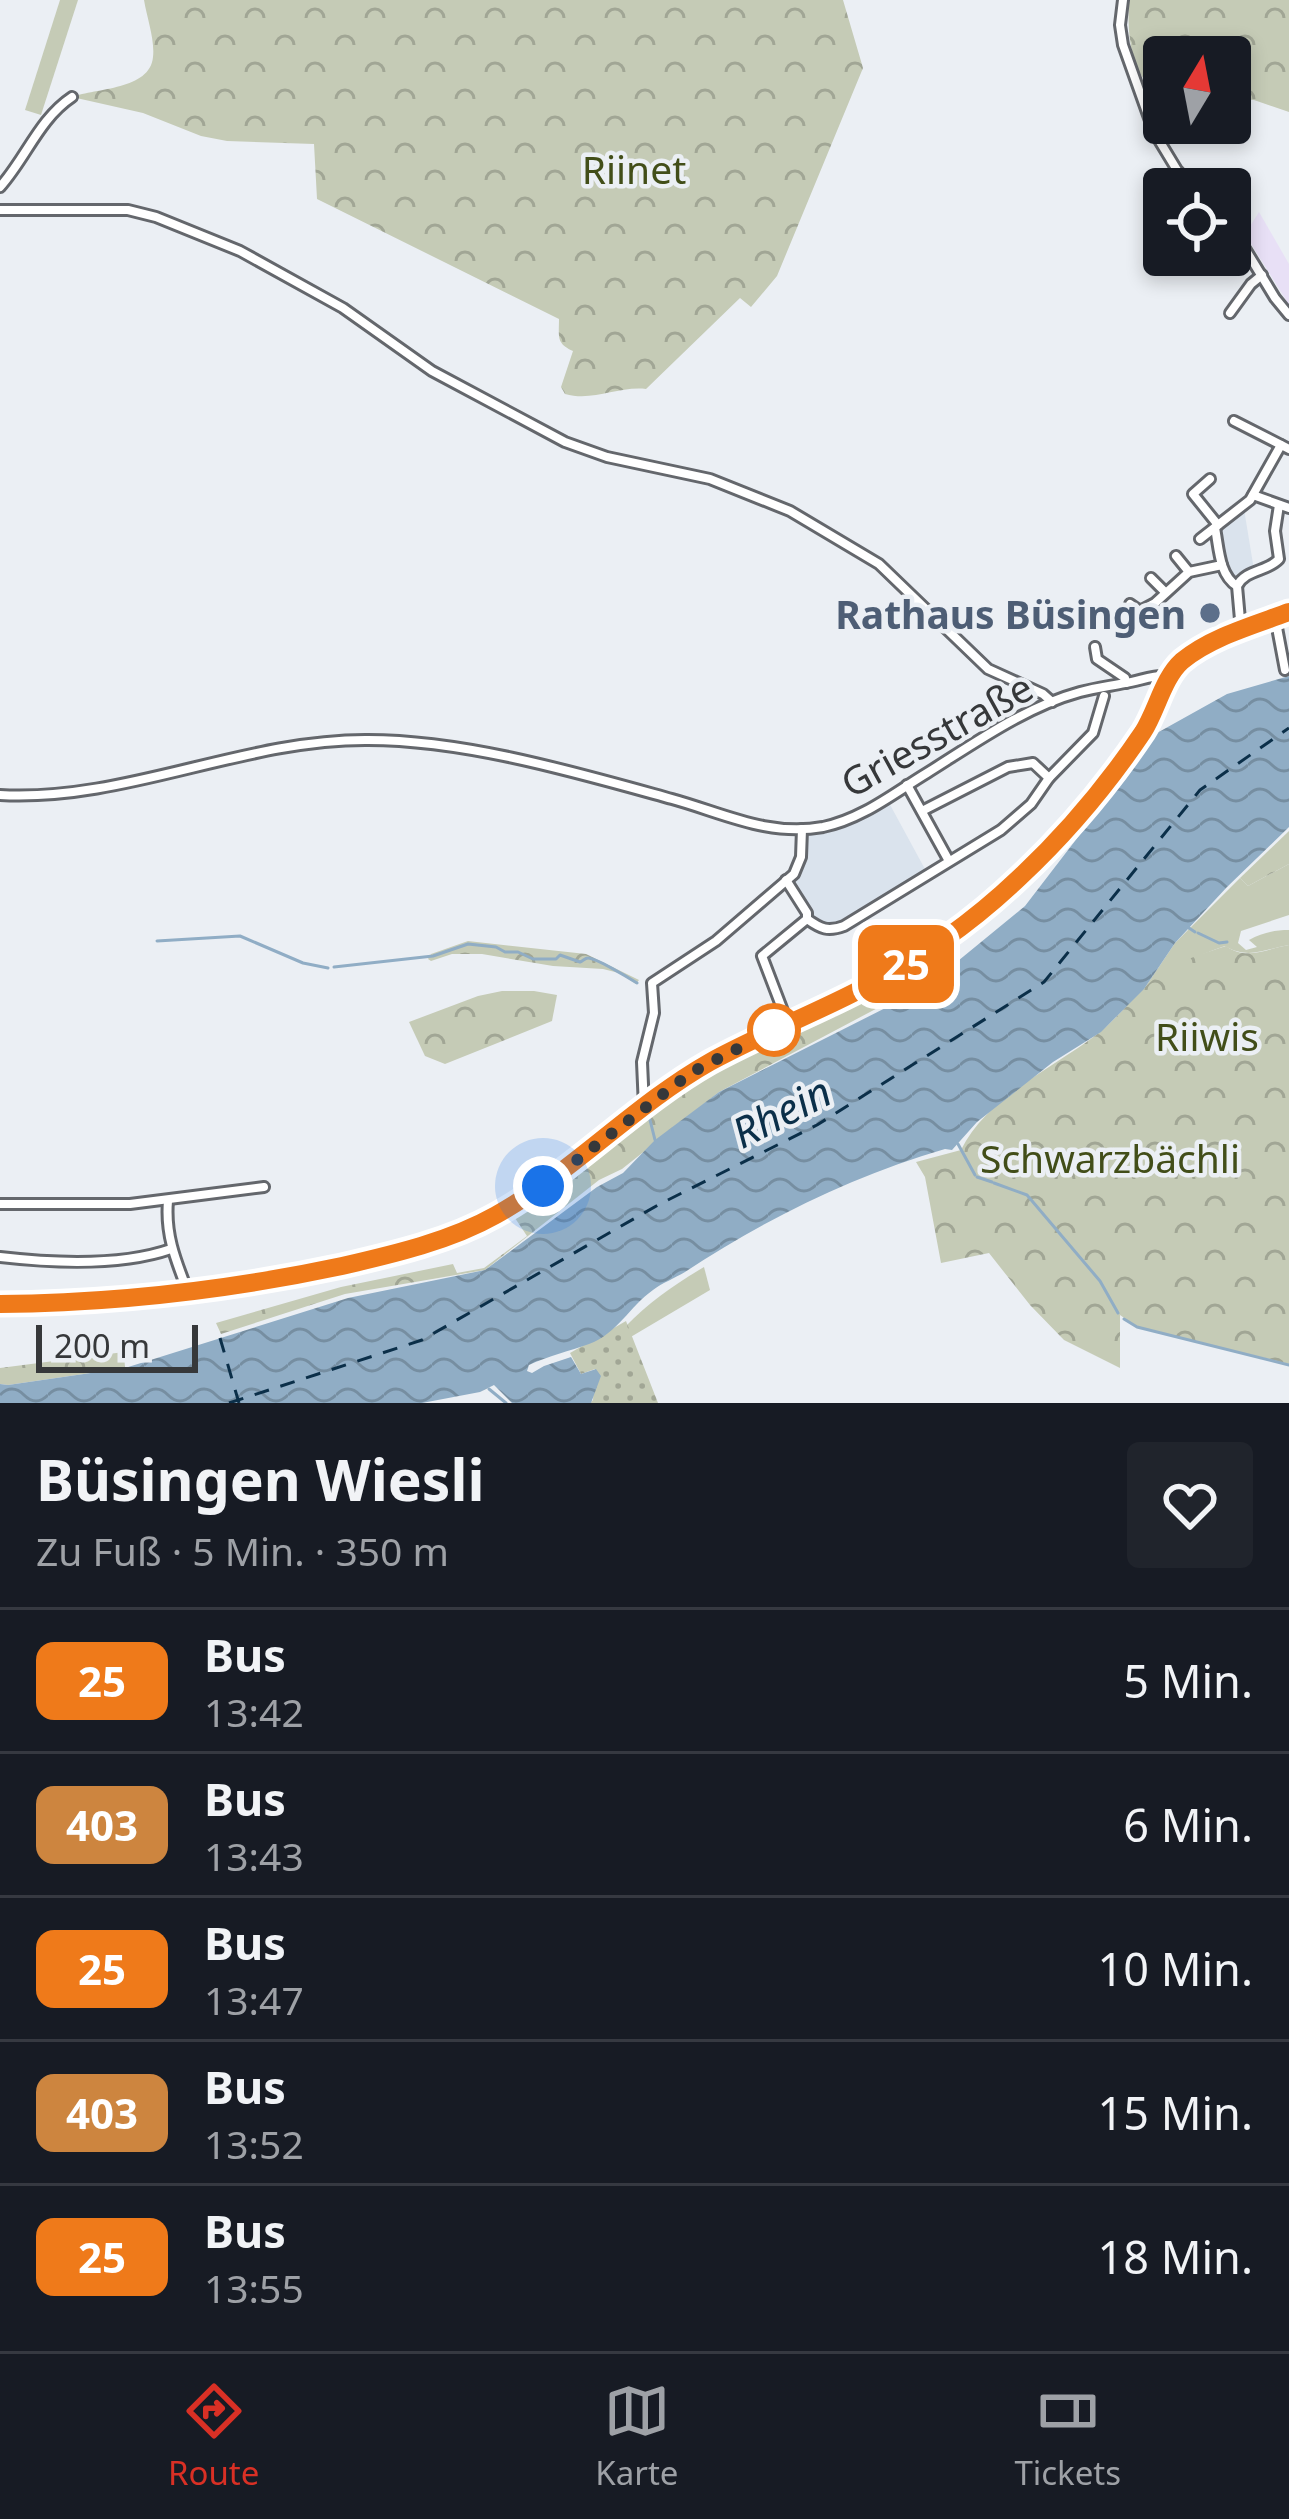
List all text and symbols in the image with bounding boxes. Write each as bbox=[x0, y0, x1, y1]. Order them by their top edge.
north arrow bbox=[1143, 36, 1251, 144]
map controls bbox=[1143, 36, 1251, 276]
park label: Riinet bbox=[582, 142, 686, 195]
button: locate bbox=[1143, 168, 1251, 276]
place label: Rathaus Büsingen bbox=[835, 587, 1186, 640]
marker: Rathaus Büsingen bbox=[1197, 600, 1223, 626]
street label: Griesstraße bbox=[831, 659, 1041, 809]
line badge: 25 bbox=[852, 925, 960, 1003]
text: 25 bbox=[882, 935, 930, 992]
unlabelled marker bbox=[749, 1005, 799, 1055]
park label: Riiwis bbox=[1155, 1009, 1259, 1062]
water label: Rhein bbox=[722, 1062, 840, 1160]
park label: Schwarzbächli bbox=[980, 1131, 1240, 1184]
your location bbox=[513, 1156, 573, 1216]
scale bar bbox=[36, 1319, 198, 1372]
text: 200 m bbox=[54, 1323, 150, 1368]
text: Büsingen Wiesli bbox=[36, 1440, 484, 1518]
button: heart bbox=[1127, 1442, 1253, 1568]
text: Zu Fuß · 5 Min. · 350 m bbox=[36, 1524, 449, 1577]
text: Bus bbox=[204, 1624, 286, 1685]
text: 5 Min. bbox=[1123, 1650, 1253, 1711]
text: 25 bbox=[78, 1652, 126, 1709]
text: 13:42 bbox=[204, 1685, 304, 1738]
text: Bus bbox=[204, 1768, 286, 1829]
text: 6 Min. bbox=[1123, 1794, 1253, 1855]
text: 403 bbox=[66, 1796, 138, 1853]
text: 13:43 bbox=[204, 1829, 304, 1882]
text: Bus bbox=[204, 1912, 286, 1973]
text: 10 Min. bbox=[1098, 1938, 1253, 1999]
text: 25 bbox=[78, 1940, 126, 1997]
text: 13:47 bbox=[204, 1973, 304, 2026]
text: Bus bbox=[204, 2056, 286, 2117]
text: 15 Min. bbox=[1098, 2082, 1253, 2143]
text: 403 bbox=[66, 2084, 138, 2141]
text: 13:52 bbox=[204, 2117, 304, 2170]
text: Bus bbox=[204, 2200, 286, 2261]
text: 18 Min. bbox=[1098, 2226, 1253, 2287]
text: 25 bbox=[78, 2228, 126, 2285]
text: 13:55 bbox=[204, 2261, 304, 2314]
tab: Route bbox=[168, 2378, 259, 2495]
tab: Karte bbox=[595, 2378, 678, 2495]
tab: Tickets bbox=[1014, 2378, 1121, 2495]

